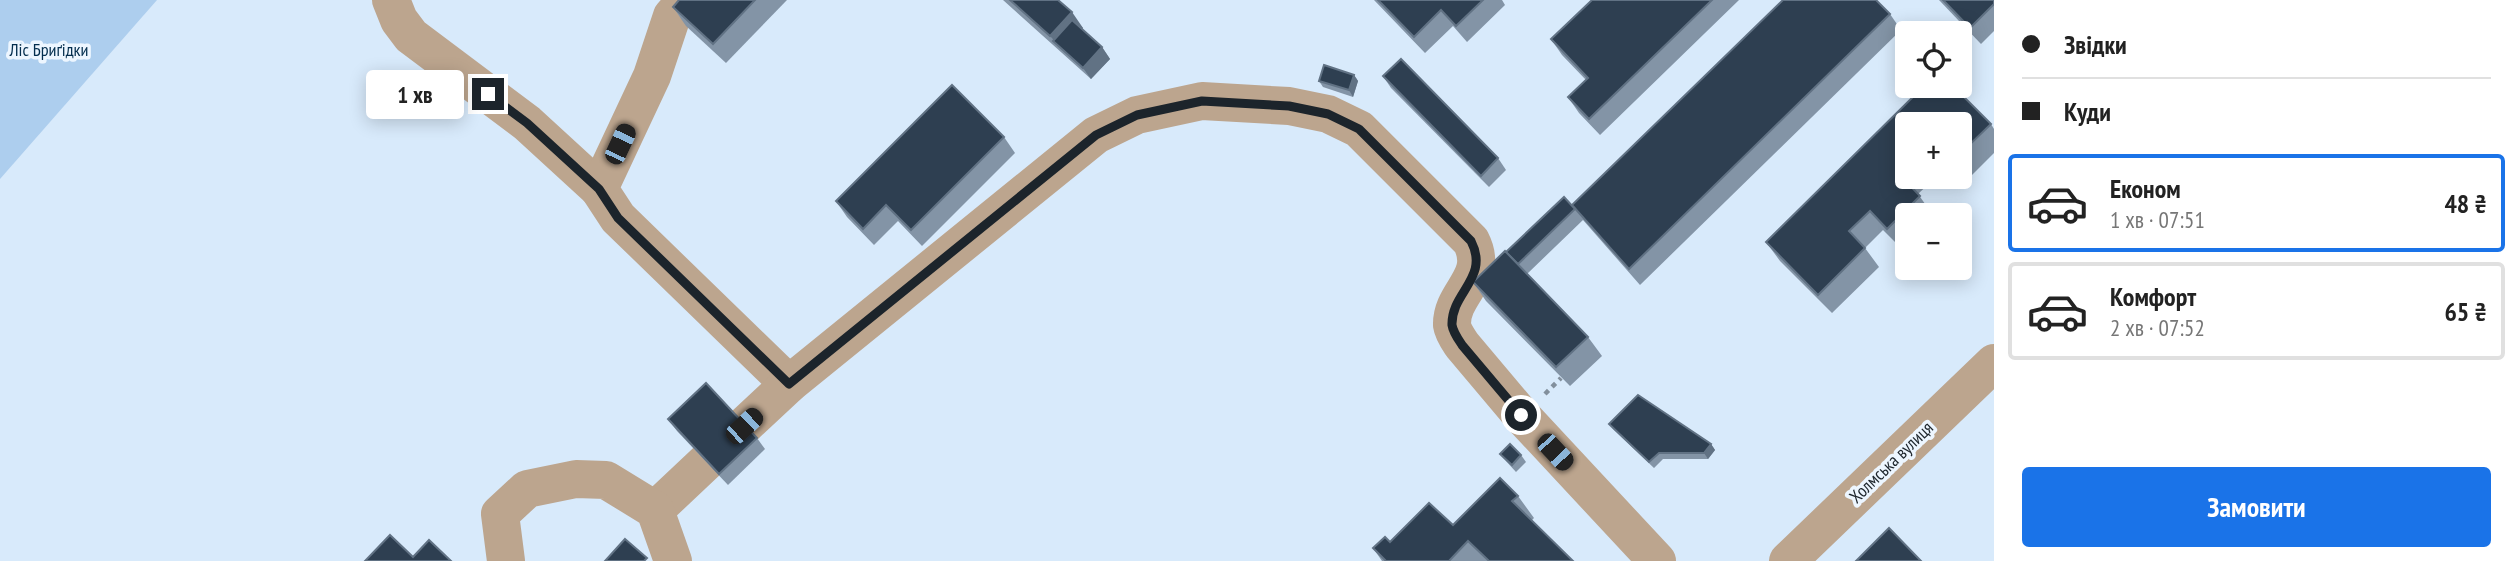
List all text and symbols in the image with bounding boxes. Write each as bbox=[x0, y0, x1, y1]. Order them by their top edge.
map controls bbox=[1895, 21, 1972, 280]
button: locate bbox=[1895, 21, 1972, 98]
text: Звідки bbox=[2064, 28, 2127, 61]
park label: Ліс Бриґідки bbox=[9, 38, 88, 61]
callout: 1 хв bbox=[365, 70, 463, 119]
route end bbox=[472, 78, 504, 110]
text: 1 хв bbox=[397, 80, 433, 109]
text: Куди bbox=[2064, 95, 2111, 128]
button: + bbox=[1895, 112, 1972, 189]
car bbox=[602, 121, 639, 167]
icon: car bbox=[2026, 172, 2089, 235]
text: Економ bbox=[2110, 172, 2181, 205]
text: 48 ₴ bbox=[2444, 187, 2487, 220]
button: − bbox=[1895, 203, 1972, 280]
text: 1 хв · 07:51 bbox=[2110, 205, 2205, 234]
icon: car bbox=[2026, 280, 2089, 343]
text: Комфорт bbox=[2110, 280, 2196, 313]
text: 65 ₴ bbox=[2444, 295, 2487, 328]
text: 2 хв · 07:52 bbox=[2110, 313, 2205, 342]
route start bbox=[1505, 399, 1537, 431]
car bbox=[722, 404, 767, 448]
street label: Холмська вулиця bbox=[1844, 416, 1938, 508]
car bbox=[1533, 429, 1578, 475]
button: Замовити bbox=[2022, 467, 2491, 547]

